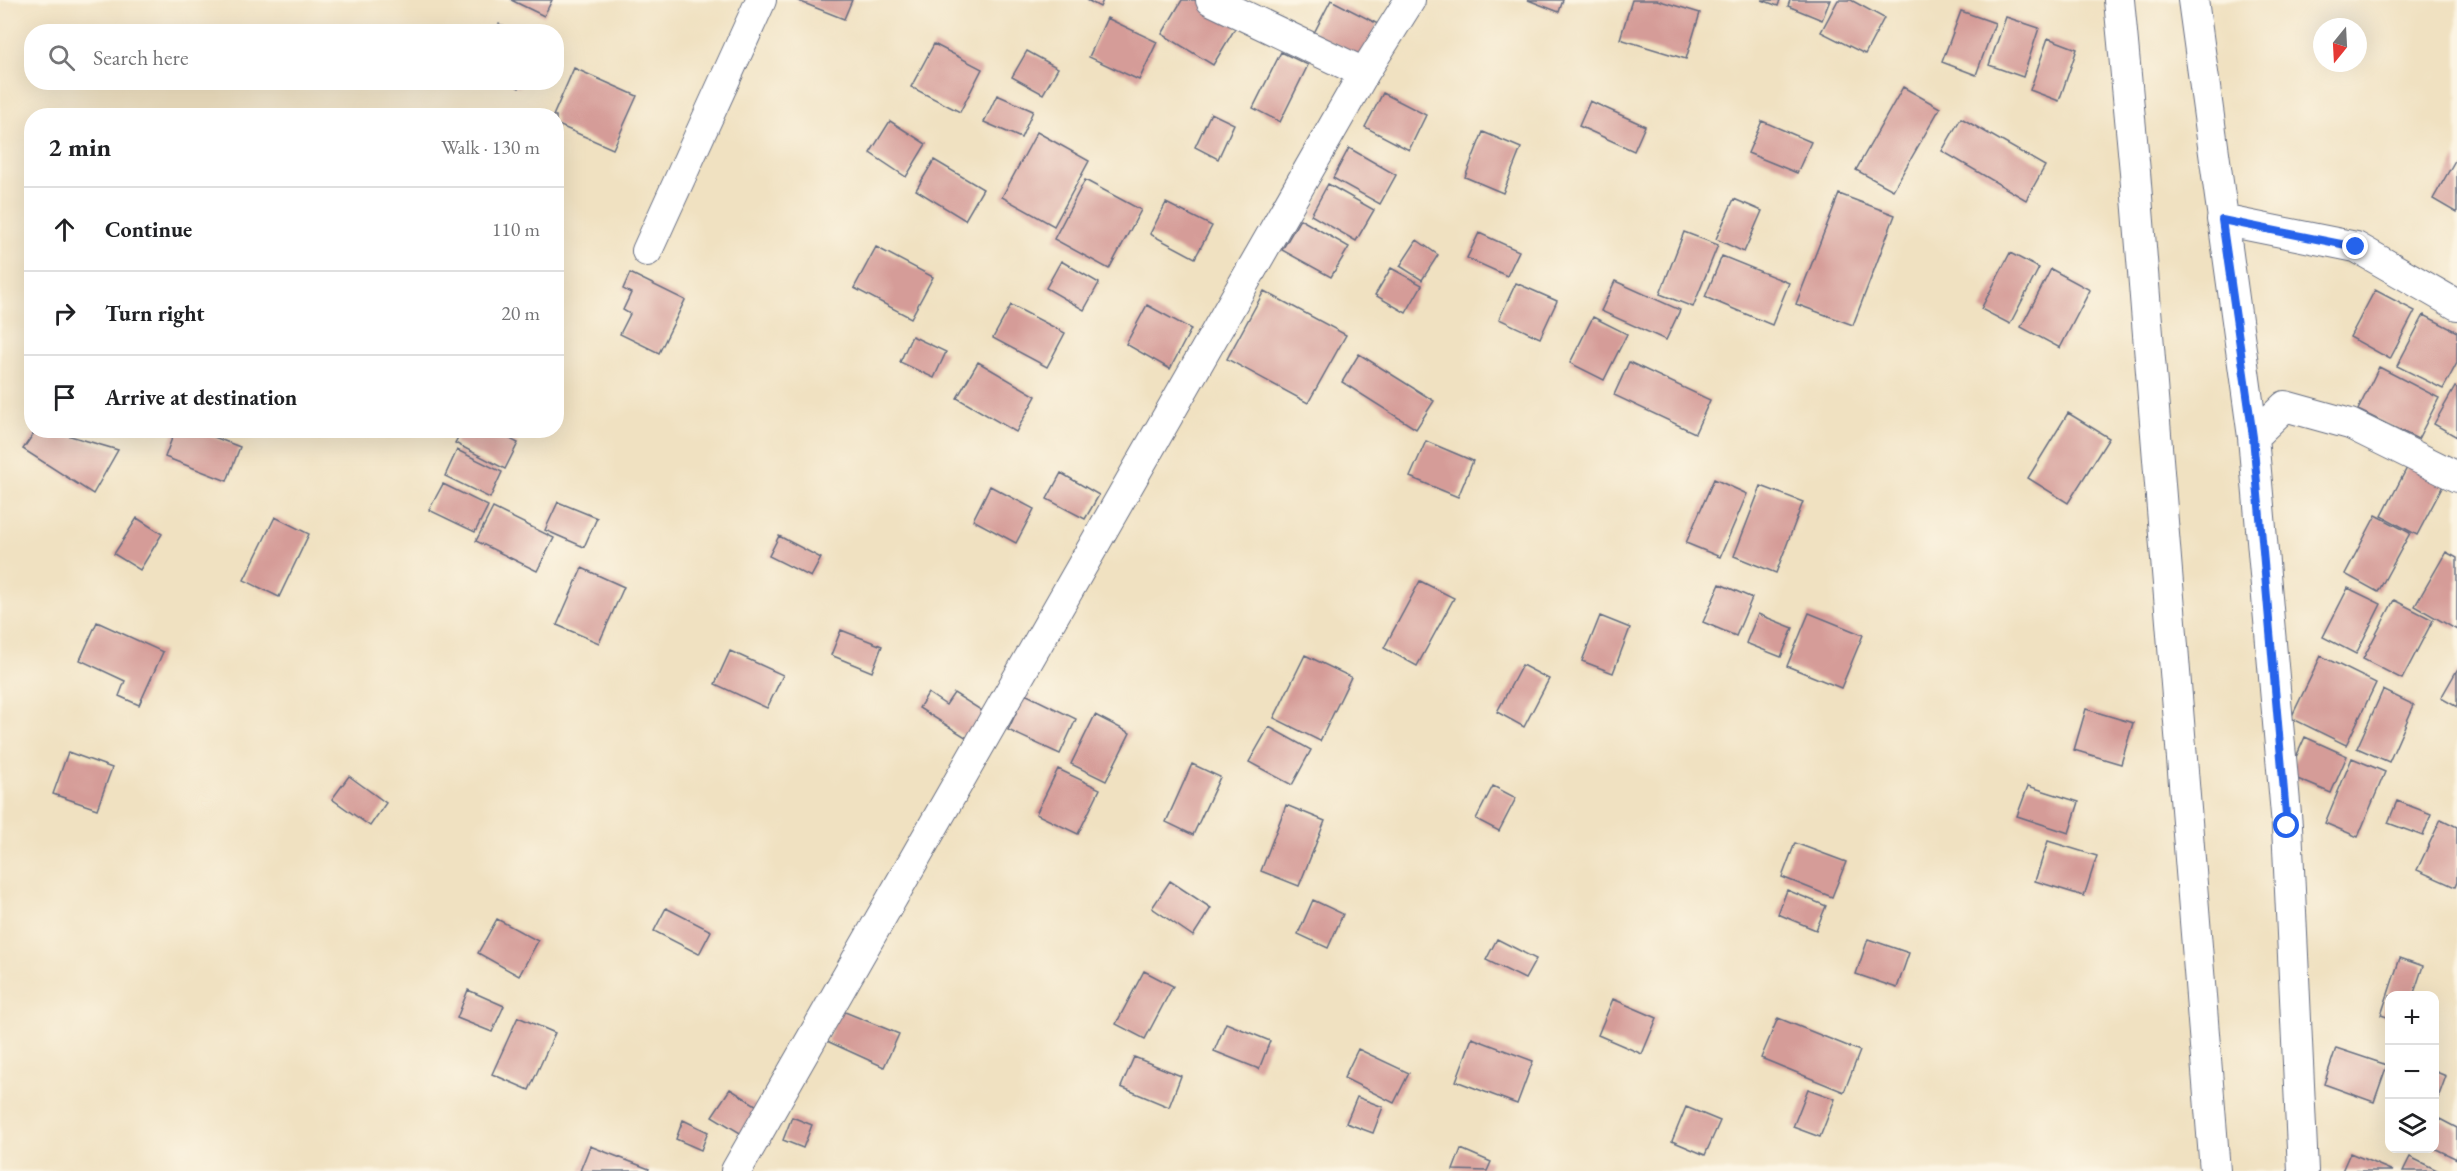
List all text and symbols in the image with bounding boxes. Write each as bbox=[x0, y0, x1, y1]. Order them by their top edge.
north arrow bbox=[2313, 18, 2367, 72]
search box bbox=[24, 24, 564, 90]
icon: search bbox=[45, 41, 78, 74]
text: Search here bbox=[93, 43, 188, 72]
text: 2 min bbox=[48, 130, 111, 164]
text: Walk · 130 m bbox=[441, 134, 540, 160]
icon: ahead bbox=[48, 213, 81, 246]
text: Continue bbox=[105, 215, 192, 244]
text: 110 m bbox=[492, 216, 540, 242]
route end bbox=[2342, 233, 2368, 259]
icon: right bbox=[48, 297, 81, 330]
text: Turn right bbox=[105, 299, 204, 328]
text: 20 m bbox=[501, 300, 540, 326]
icon: arrive bbox=[48, 381, 81, 414]
text: Arrive at destination bbox=[105, 383, 297, 412]
route start bbox=[2273, 812, 2299, 838]
map controls bbox=[2385, 991, 2439, 1153]
button: + bbox=[2385, 991, 2439, 1045]
button: − bbox=[2385, 1045, 2439, 1099]
button: layers bbox=[2385, 1099, 2439, 1153]

